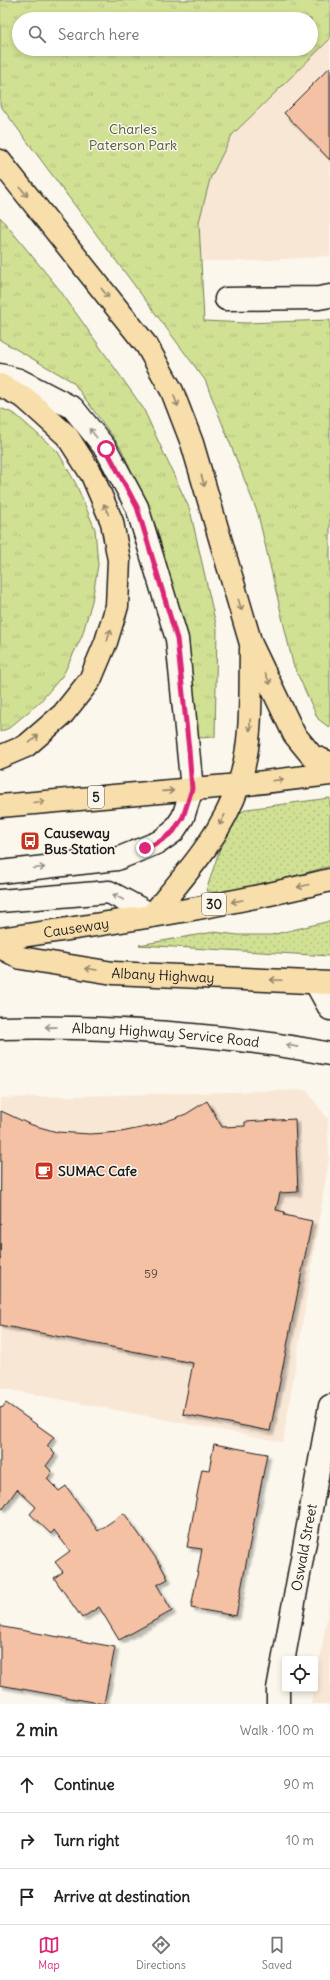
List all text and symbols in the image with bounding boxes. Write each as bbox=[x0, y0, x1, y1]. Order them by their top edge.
search box bbox=[12, 12, 318, 56]
icon: search bbox=[26, 23, 48, 45]
text: Search here bbox=[58, 25, 139, 44]
park label: Charles Paterson Park bbox=[89, 120, 177, 154]
one-way arrow bbox=[20, 186, 29, 197]
one-way arrow bbox=[101, 288, 110, 299]
one-way arrow bbox=[173, 395, 181, 407]
one-way arrow bbox=[89, 427, 97, 438]
route start bbox=[97, 440, 115, 458]
one-way arrow bbox=[200, 474, 207, 487]
one-way arrow bbox=[102, 503, 109, 515]
one-way arrow bbox=[237, 599, 244, 612]
one-way arrow bbox=[106, 629, 113, 642]
one-way arrow bbox=[265, 673, 272, 685]
one-way arrow bbox=[246, 718, 254, 731]
one-way arrow bbox=[29, 735, 39, 744]
one-way arrow bbox=[271, 776, 284, 783]
road number: 5 bbox=[88, 786, 104, 808]
one-way arrow bbox=[161, 787, 174, 794]
one-way arrow bbox=[32, 798, 45, 806]
one-way arrow bbox=[218, 814, 226, 826]
place label: Causeway Bus Station bbox=[44, 824, 115, 858]
bus stop icon: Causeway Bus Station bbox=[19, 830, 41, 852]
route end bbox=[136, 839, 154, 857]
one-way arrow bbox=[32, 865, 45, 872]
one-way arrow bbox=[297, 883, 310, 891]
one-way arrow bbox=[112, 893, 124, 900]
road number: 30 bbox=[202, 893, 226, 915]
one-way arrow bbox=[231, 897, 244, 905]
street label: Causeway bbox=[42, 914, 110, 942]
street label: Albany Highway bbox=[111, 964, 215, 987]
one-way arrow bbox=[84, 965, 97, 973]
one-way arrow bbox=[270, 976, 283, 984]
street label: Albany Highway Service Road bbox=[72, 1019, 261, 1051]
one-way arrow bbox=[45, 1023, 58, 1031]
one-way arrow bbox=[286, 1042, 299, 1050]
cafe icon: SUMAC Cafe bbox=[33, 1160, 55, 1182]
place label: SUMAC Cafe bbox=[58, 1162, 138, 1180]
house number: 59 bbox=[144, 1266, 158, 1281]
street label: Oswald Street bbox=[287, 1502, 321, 1592]
map controls bbox=[282, 1656, 318, 1692]
button: locate bbox=[282, 1656, 318, 1692]
text: 2 min bbox=[16, 1719, 58, 1741]
text: Walk · 100 m bbox=[240, 1722, 314, 1739]
icon: ahead bbox=[16, 1774, 38, 1796]
text: Continue bbox=[54, 1775, 115, 1794]
text: 90 m bbox=[283, 1776, 314, 1793]
icon: right bbox=[16, 1830, 38, 1852]
text: Turn right bbox=[54, 1831, 119, 1850]
text: 10 m bbox=[286, 1832, 314, 1849]
icon: arrive bbox=[16, 1886, 38, 1908]
text: Arrive at destination bbox=[54, 1887, 190, 1906]
tab: Map bbox=[38, 1934, 60, 1972]
tab: Directions bbox=[136, 1934, 186, 1972]
tab: Saved bbox=[262, 1934, 292, 1972]

